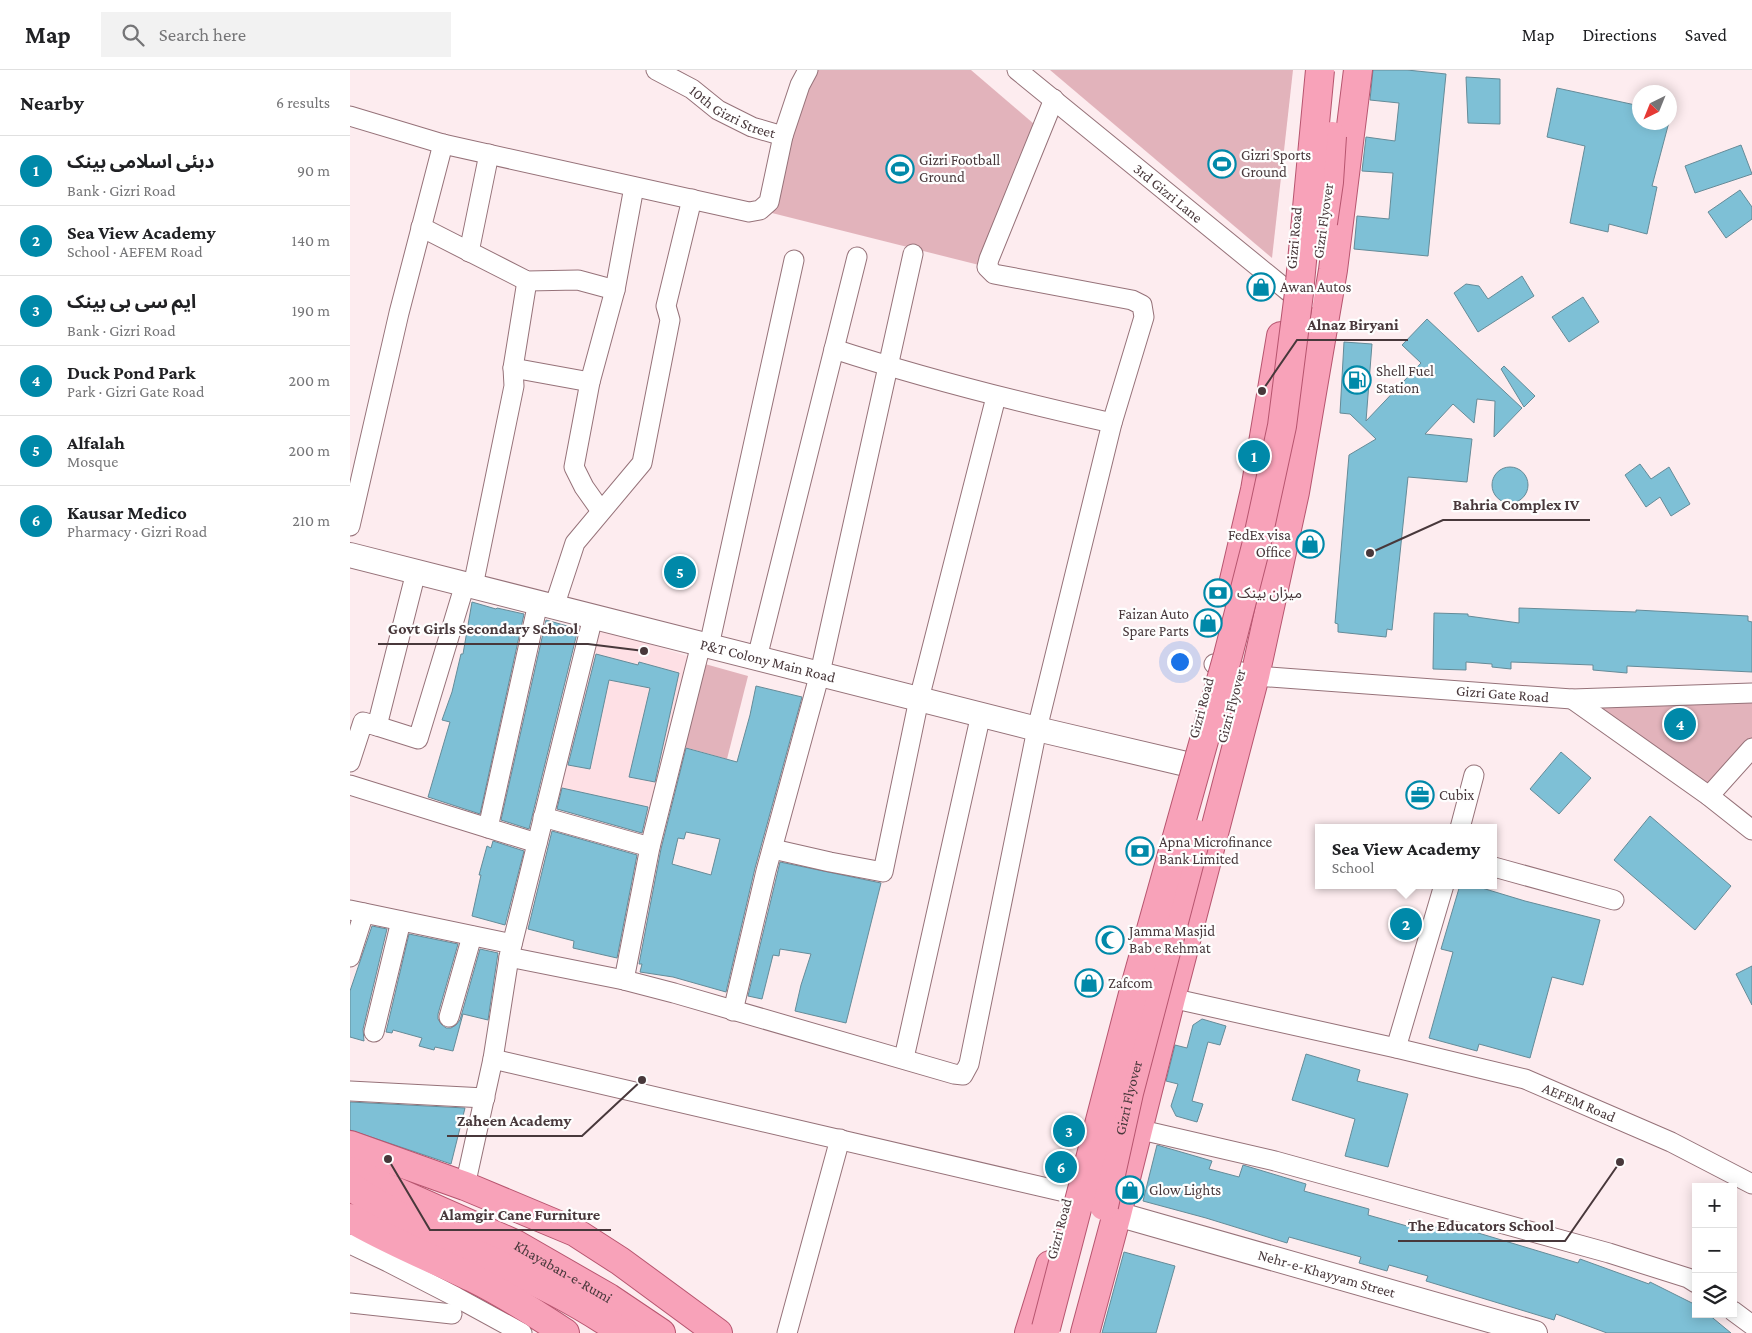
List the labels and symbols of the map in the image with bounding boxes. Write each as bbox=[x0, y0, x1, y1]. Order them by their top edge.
street label: 10th Gizri Street bbox=[686, 82, 778, 142]
north arrow bbox=[1632, 85, 1677, 130]
place label: Gizri Sports Ground bbox=[1241, 147, 1311, 180]
sports icon: Gizri Sports Ground bbox=[1207, 149, 1237, 179]
place label: Gizri Football Ground bbox=[919, 152, 1000, 185]
sports icon: Gizri Football Ground bbox=[885, 154, 915, 184]
street label: 3rd Gizri Lane bbox=[1131, 161, 1206, 226]
street label: Gizri Flyover bbox=[1310, 182, 1337, 260]
street label: Gizri Road bbox=[1283, 206, 1305, 270]
shop icon: Awan Autos bbox=[1246, 272, 1276, 302]
place label: Awan Autos bbox=[1280, 279, 1352, 295]
callout: Alnaz Biryani bbox=[1297, 309, 1408, 340]
text: Alnaz Biryani bbox=[1306, 316, 1399, 333]
place label: Shell Fuel Station bbox=[1376, 363, 1434, 396]
fuel station icon: Shell Fuel Station bbox=[1342, 365, 1372, 395]
pin: 1 bbox=[1238, 437, 1270, 475]
callout: Bahria Complex IV bbox=[1443, 489, 1590, 520]
text: Bahria Complex IV bbox=[1453, 496, 1580, 513]
place label: FedEx visa Office bbox=[1228, 527, 1291, 560]
shop icon: FedEx visa Office bbox=[1295, 529, 1325, 559]
pin: 5 bbox=[664, 553, 696, 591]
bank icon: میزان بینک bbox=[1203, 578, 1233, 608]
place label: میزان بینک bbox=[1237, 585, 1302, 602]
place label: Faizan Auto Spare Parts bbox=[1118, 606, 1189, 640]
shop icon: Faizan Auto Spare Parts bbox=[1193, 608, 1223, 638]
callout: Govt Girls Secondary School bbox=[378, 613, 588, 644]
text: Govt Girls Secondary School bbox=[388, 620, 579, 637]
street label: P&T Colony Main Road bbox=[699, 636, 837, 686]
your location bbox=[1167, 649, 1193, 675]
street label: Gizri Flyover bbox=[1213, 667, 1250, 745]
street label: Gizri Road bbox=[1185, 676, 1217, 740]
street label: Gizri Gate Road bbox=[1456, 683, 1550, 705]
pin: 4 bbox=[1664, 705, 1696, 743]
office icon: Cubix bbox=[1405, 780, 1435, 810]
place label: Cubix bbox=[1439, 787, 1474, 803]
place label: Apna Microfinance Bank Limited bbox=[1159, 834, 1272, 867]
bank icon: Apna Microfinance Bank Limited bbox=[1125, 836, 1155, 866]
pin: 2 bbox=[1390, 905, 1422, 943]
place label: Jamma Masjid Bab e Rehmat bbox=[1127, 923, 1215, 956]
mosque icon: Jamma Masjid Bab e Rehmat bbox=[1095, 925, 1125, 955]
shop icon: Zafcom bbox=[1074, 968, 1104, 998]
place label: Zafcom bbox=[1108, 975, 1153, 991]
street label: Gizri Flyover bbox=[1112, 1058, 1145, 1137]
street label: AEFEM Road bbox=[1540, 1080, 1618, 1125]
callout: Zaheen Academy bbox=[447, 1105, 582, 1136]
text: Zaheen Academy bbox=[457, 1112, 572, 1129]
pin: 3 bbox=[1053, 1112, 1085, 1150]
pin: 6 bbox=[1045, 1148, 1077, 1186]
shop icon: Glow Lights bbox=[1115, 1175, 1145, 1205]
place label: Glow Lights bbox=[1149, 1182, 1221, 1199]
street label: Gizri Road bbox=[1043, 1197, 1075, 1261]
callout: Alamgir Cane Furniture bbox=[430, 1199, 611, 1230]
text: Alamgir Cane Furniture bbox=[439, 1206, 601, 1223]
callout: The Educators School bbox=[1398, 1210, 1565, 1241]
text: The Educators School bbox=[1408, 1217, 1555, 1234]
street label: Khayaban-e-Rumi bbox=[511, 1237, 615, 1306]
street label: Nehr-e-Khayyam Street bbox=[1256, 1247, 1398, 1301]

